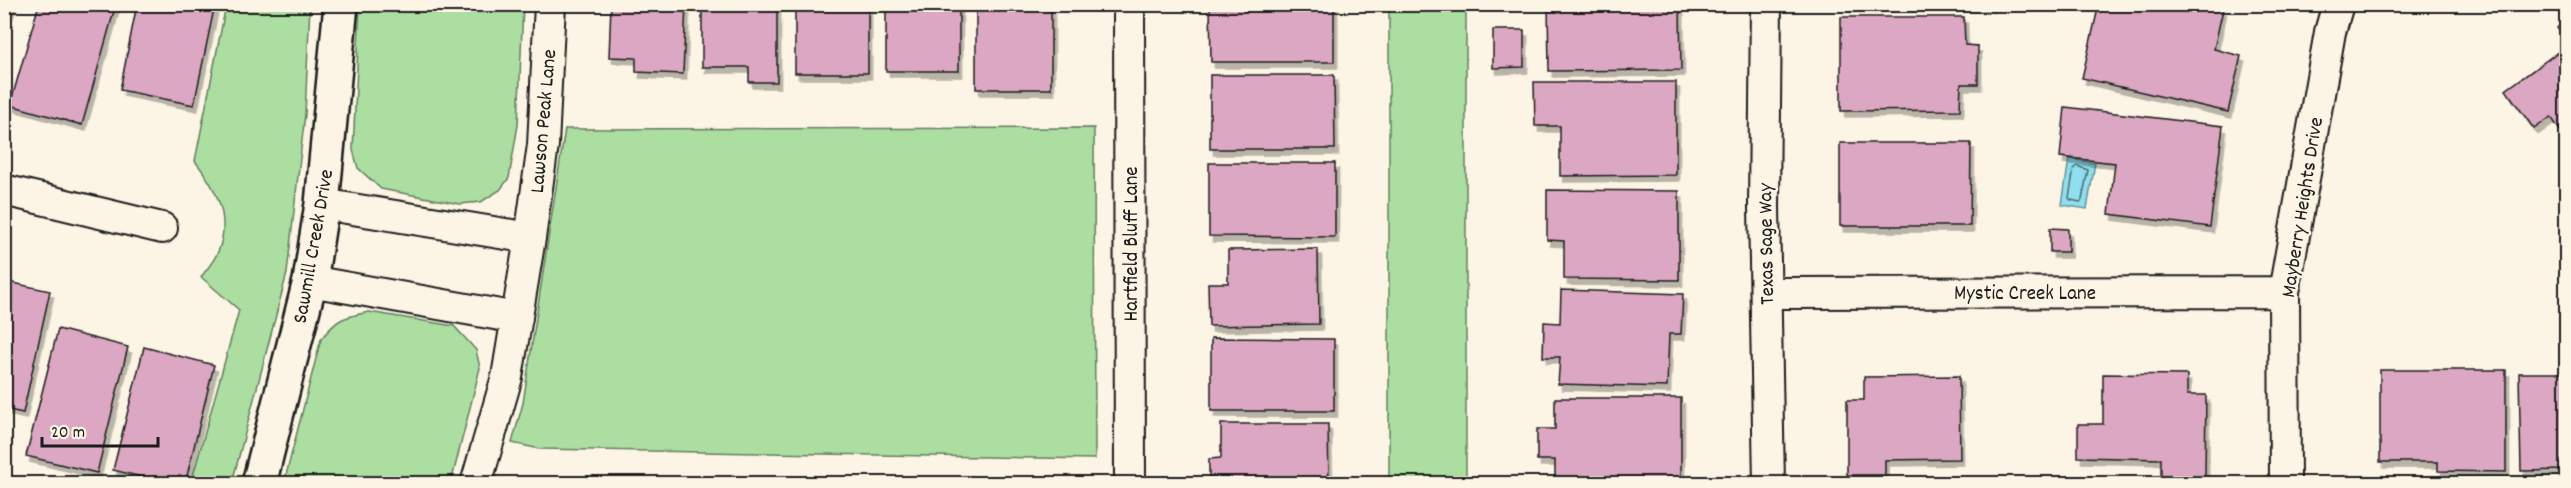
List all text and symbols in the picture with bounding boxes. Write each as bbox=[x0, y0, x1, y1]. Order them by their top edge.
street label: Lawson Peak Lane bbox=[524, 48, 566, 194]
street label: Mayberry Heights Drive bbox=[2275, 115, 2333, 300]
street label: Hartfield Bluff Lane bbox=[1118, 166, 1148, 322]
street label: Sawmill Creek Drive bbox=[287, 167, 343, 326]
street label: Texas Sage Way bbox=[1752, 182, 1784, 305]
street label: Mystic Creek Lane bbox=[1954, 280, 2096, 310]
scale bar bbox=[42, 410, 158, 448]
text: 20 m bbox=[51, 421, 85, 446]

